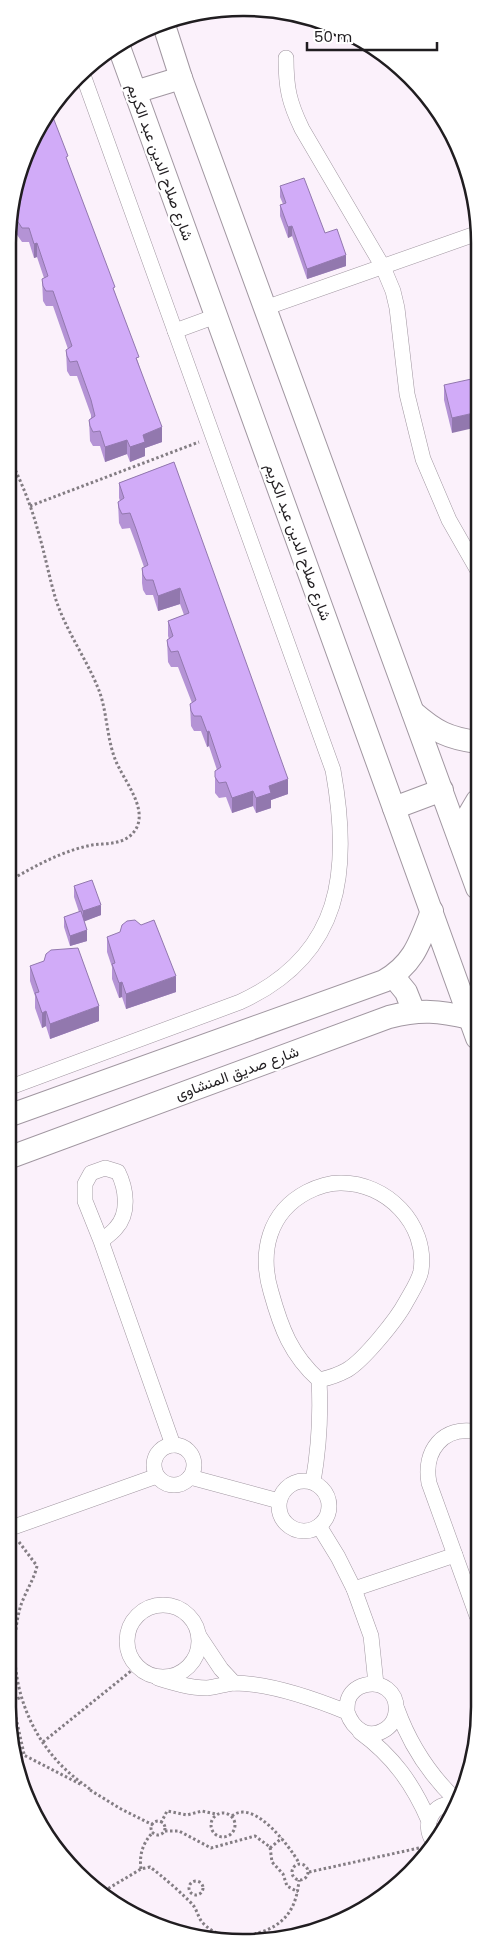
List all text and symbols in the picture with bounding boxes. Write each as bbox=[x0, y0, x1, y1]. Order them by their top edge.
scale bar bbox=[307, 20, 437, 52]
text: 50 m bbox=[314, 26, 352, 47]
street label: شارع صلاح الدين عبد الكريم bbox=[121, 80, 199, 244]
street label: شارع صلاح الدين عبد الكريم bbox=[259, 460, 337, 624]
street label: شارع صديق المنشاوى bbox=[172, 1040, 302, 1106]

